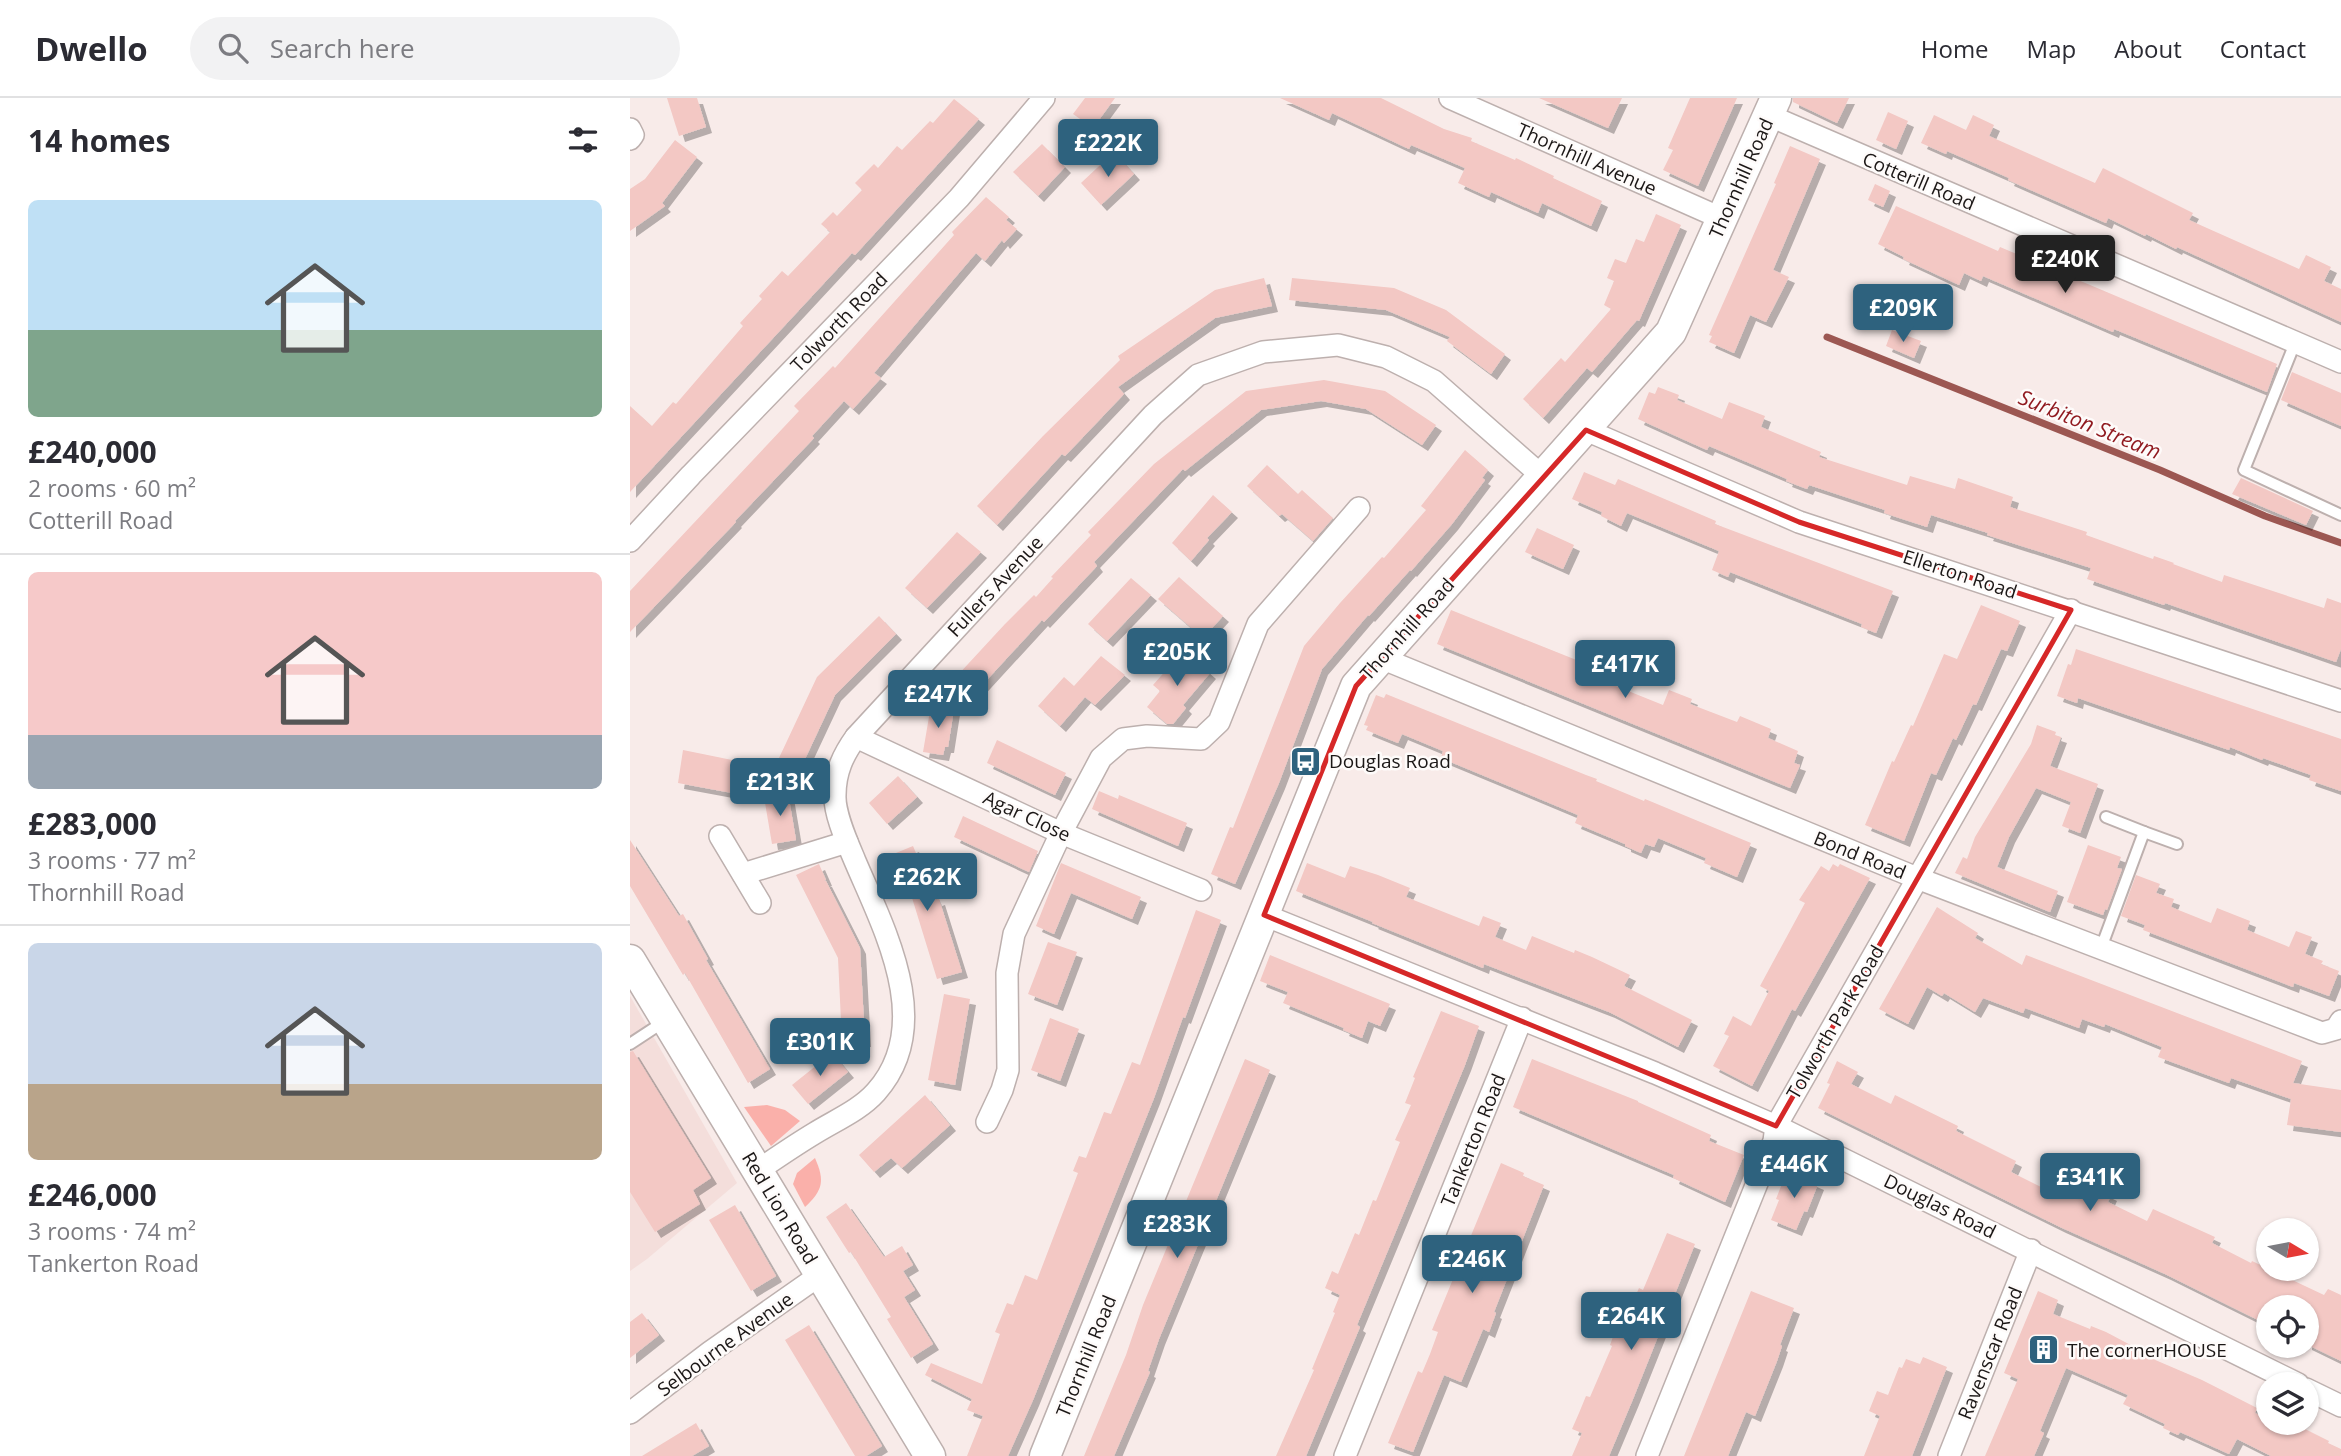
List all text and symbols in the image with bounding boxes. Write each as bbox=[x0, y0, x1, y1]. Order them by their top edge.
search box bbox=[190, 17, 680, 80]
text: Dwello bbox=[35, 26, 148, 71]
icon: search bbox=[214, 29, 252, 67]
text: Search here bbox=[270, 30, 415, 66]
text: Home bbox=[1921, 32, 1989, 65]
text: Map bbox=[2027, 32, 2076, 65]
text: About bbox=[2114, 32, 2182, 65]
text: Contact bbox=[2220, 32, 2306, 65]
street label: Thornhill Road bbox=[1703, 114, 1779, 242]
street label: Thornhill Avenue bbox=[1513, 117, 1661, 201]
text: 14 homes bbox=[28, 120, 171, 161]
pin: £222K bbox=[1059, 120, 1157, 179]
icon: filters bbox=[564, 121, 602, 159]
text: £222K bbox=[1074, 126, 1142, 158]
street label: Cotterill Road bbox=[1859, 146, 1979, 216]
pin: £240K bbox=[2016, 236, 2114, 295]
text: £240K bbox=[2031, 242, 2099, 274]
icon: home bbox=[252, 245, 378, 371]
street label: Tolworth Road bbox=[785, 266, 893, 378]
pin: £209K bbox=[1854, 285, 1952, 344]
text: £209K bbox=[1869, 291, 1937, 323]
water label: Surbiton Stream bbox=[2015, 383, 2165, 465]
text: £240,000 bbox=[28, 431, 157, 472]
text: 2 rooms · 60 m² bbox=[28, 472, 196, 504]
text: Cotterill Road bbox=[28, 504, 173, 536]
street label: Fullers Avenue bbox=[941, 530, 1049, 642]
street label: Ellerton Road bbox=[1900, 543, 2020, 605]
street label: Thornhill Road bbox=[1354, 572, 1460, 686]
icon: home bbox=[252, 617, 378, 743]
pin: £205K bbox=[1128, 628, 1226, 688]
text: £205K bbox=[1143, 635, 1211, 667]
pin: £417K bbox=[1576, 640, 1674, 700]
text: £417K bbox=[1591, 647, 1659, 679]
pin: £247K bbox=[889, 670, 987, 730]
text: £247K bbox=[904, 677, 972, 709]
bus stop icon: Douglas Road bbox=[1289, 744, 1323, 778]
place label: Douglas Road bbox=[1329, 748, 1451, 774]
pin: £213K bbox=[731, 758, 829, 818]
text: £213K bbox=[746, 765, 814, 797]
street label: Agar Close bbox=[979, 784, 1075, 848]
text: £283,000 bbox=[28, 803, 157, 844]
street label: Bond Road bbox=[1810, 825, 1910, 885]
text: 3 rooms · 77 m² bbox=[28, 844, 196, 876]
pin: £262K bbox=[878, 854, 976, 913]
text: £262K bbox=[893, 860, 961, 892]
text: Thornhill Road bbox=[28, 876, 185, 908]
street label: Tolworth Park Road bbox=[1780, 940, 1890, 1104]
icon: home bbox=[252, 988, 378, 1114]
pin: £301K bbox=[771, 1018, 869, 1078]
text: £301K bbox=[786, 1025, 854, 1057]
street label: Tankerton Road bbox=[1434, 1070, 1512, 1210]
pin: £446K bbox=[1745, 1140, 1843, 1200]
street label: Red Lion Road bbox=[736, 1147, 824, 1269]
text: £446K bbox=[1760, 1147, 1828, 1179]
pin: £341K bbox=[2041, 1154, 2139, 1213]
text: £341K bbox=[2056, 1160, 2124, 1192]
street label: Douglas Road bbox=[1880, 1168, 2000, 1244]
text: £246,000 bbox=[28, 1174, 157, 1215]
pin: £283K bbox=[1128, 1200, 1226, 1260]
text: £283K bbox=[1143, 1207, 1211, 1239]
text: 3 rooms · 74 m² bbox=[28, 1215, 196, 1247]
north arrow bbox=[2256, 1218, 2319, 1281]
map controls bbox=[2256, 1218, 2319, 1435]
pin: £246K bbox=[1423, 1236, 1521, 1295]
text: £246K bbox=[1438, 1242, 1506, 1274]
text: Tankerton Road bbox=[28, 1247, 199, 1279]
street label: Ravenscar Road bbox=[1952, 1283, 2028, 1423]
street label: Selbourne Avenue bbox=[652, 1286, 798, 1402]
street label: Thornhill Road bbox=[1050, 1291, 1122, 1421]
pin: £264K bbox=[1582, 1292, 1680, 1352]
button: locate bbox=[2256, 1295, 2319, 1358]
text: £264K bbox=[1597, 1299, 1665, 1331]
building icon: The cornerHOUSE bbox=[2027, 1333, 2061, 1367]
place label: The cornerHOUSE bbox=[2067, 1337, 2227, 1363]
button: layers bbox=[2256, 1372, 2319, 1435]

